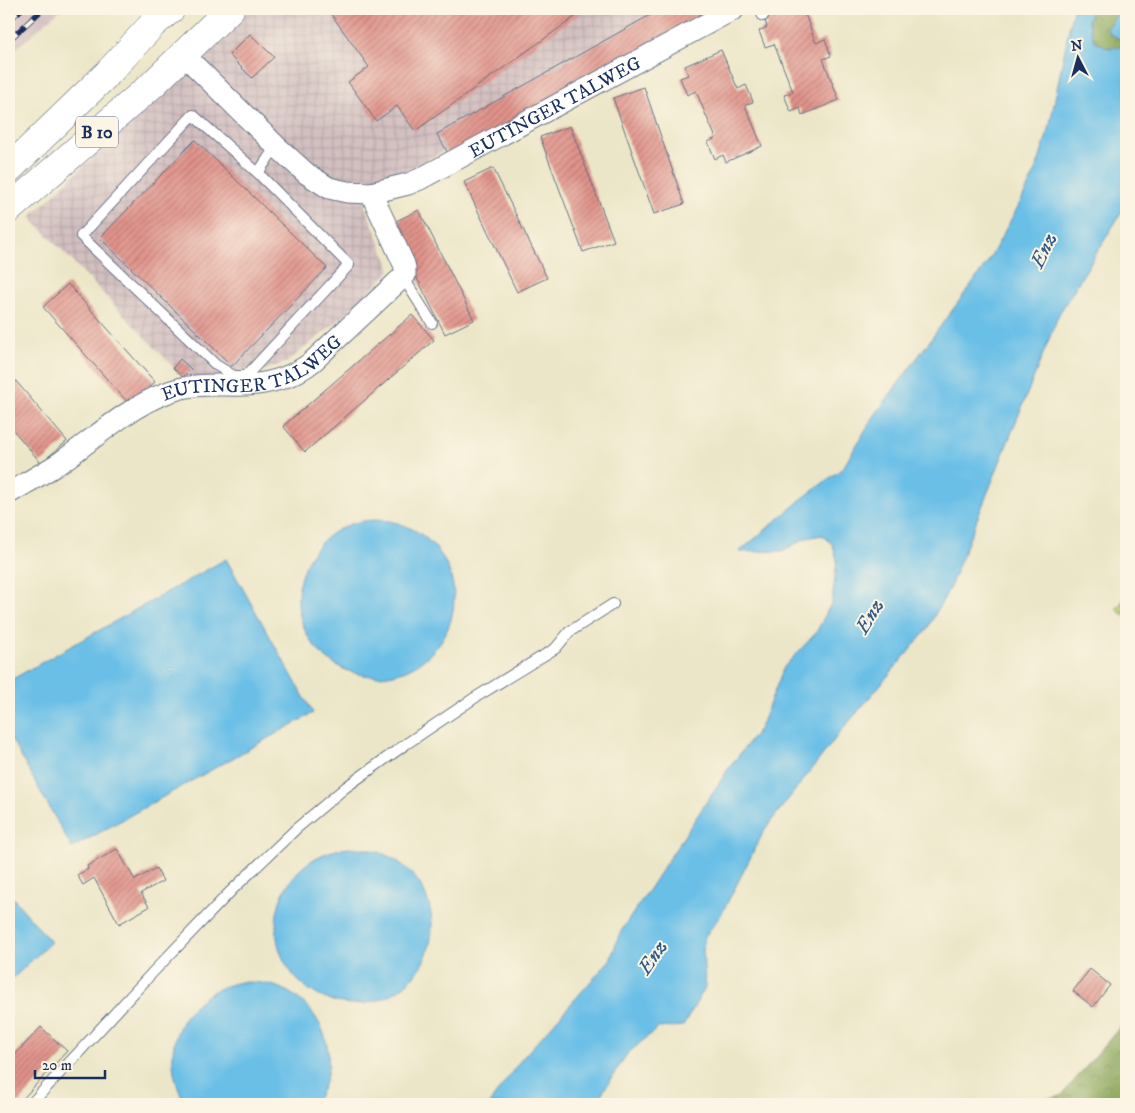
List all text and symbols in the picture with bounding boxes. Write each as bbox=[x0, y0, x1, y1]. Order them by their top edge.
north arrow bbox=[1052, 32, 1102, 82]
text: N bbox=[1070, 36, 1084, 56]
street label: EUTINGER TALWEG bbox=[465, 52, 645, 163]
road number: B 10 bbox=[76, 116, 118, 148]
water label: Enz bbox=[1025, 229, 1063, 273]
street label: EUTINGER TALWEG bbox=[158, 330, 347, 407]
water label: Enz bbox=[850, 595, 890, 640]
water label: Enz bbox=[632, 936, 674, 981]
scale bar bbox=[35, 1048, 105, 1080]
text: 20 m bbox=[42, 1056, 72, 1075]

